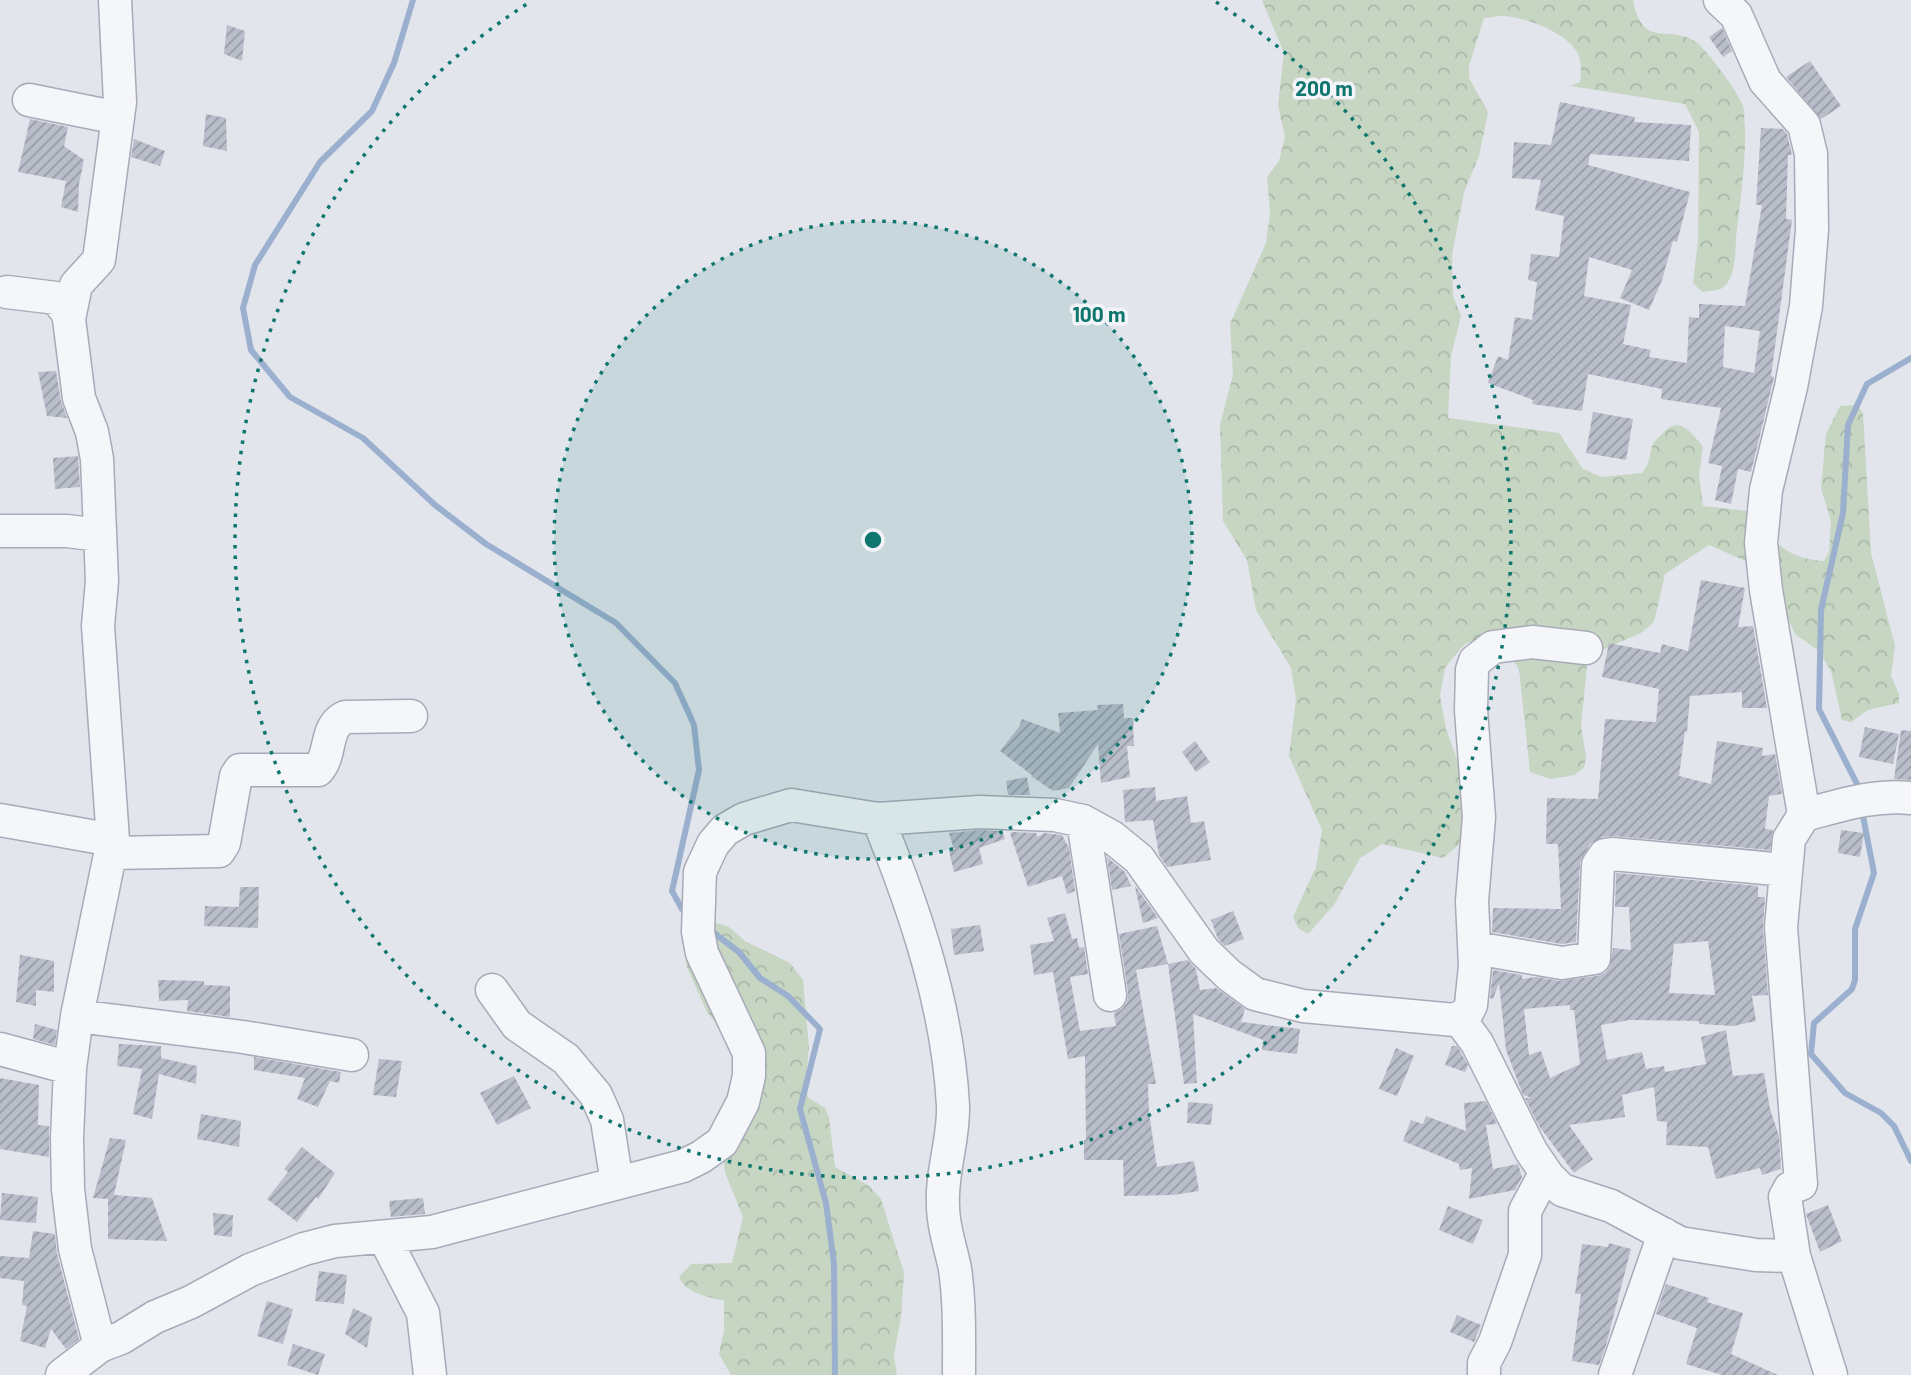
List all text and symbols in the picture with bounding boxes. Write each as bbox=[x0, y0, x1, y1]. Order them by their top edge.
text: 200 m bbox=[1295, 75, 1353, 100]
text: 100 m bbox=[1072, 301, 1126, 326]
centre of rings bbox=[861, 528, 885, 552]

